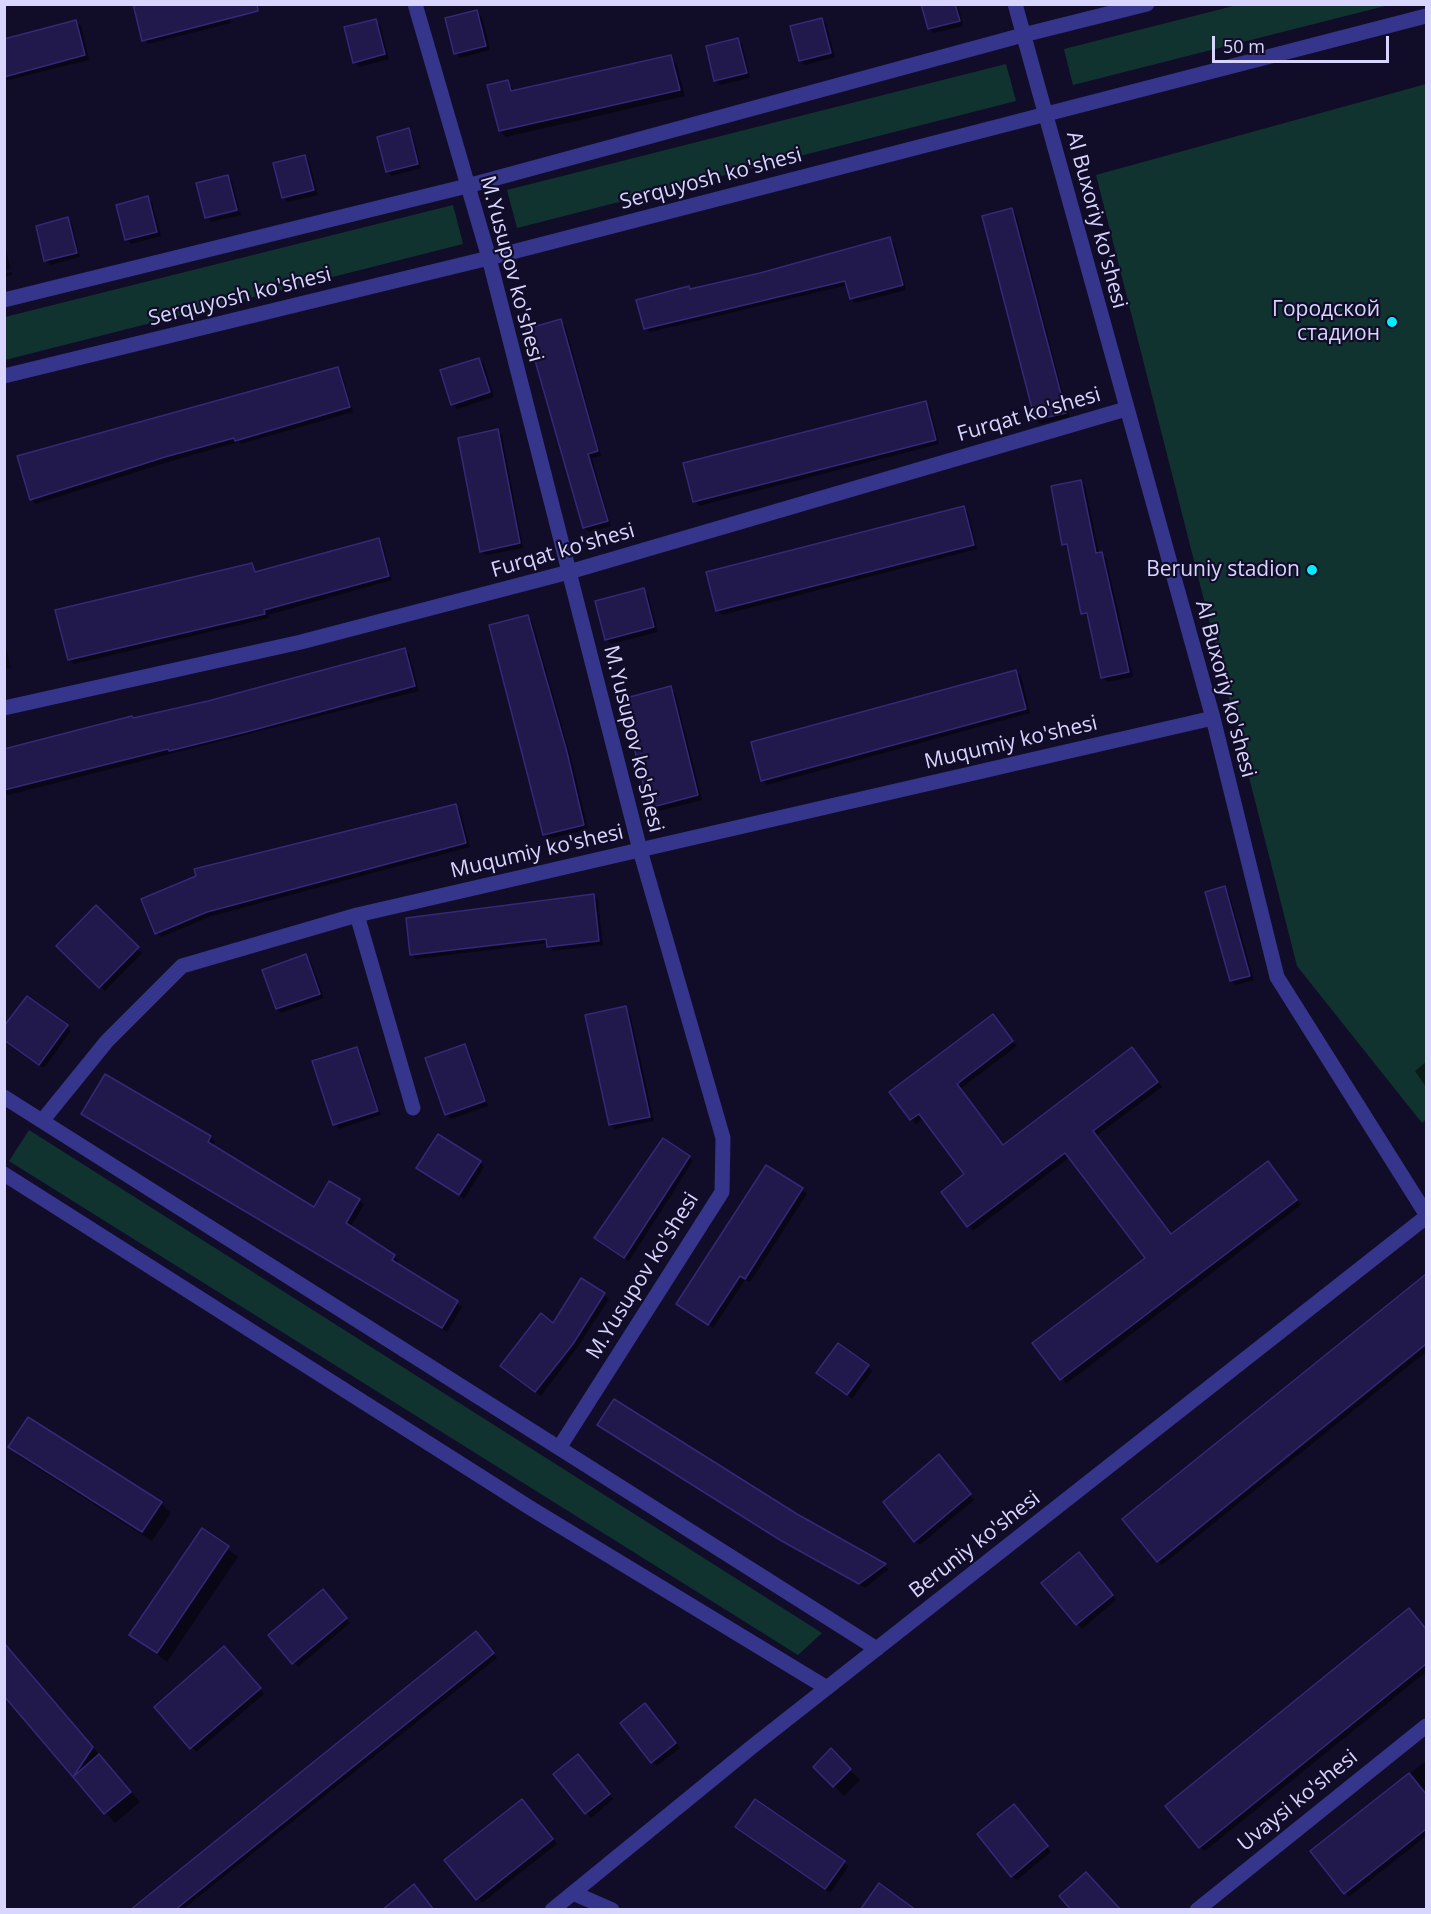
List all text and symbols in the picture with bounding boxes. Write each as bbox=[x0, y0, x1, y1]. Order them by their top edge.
scale bar bbox=[1215, 24, 1392, 62]
text: 50 m bbox=[1223, 34, 1265, 58]
street label: Al Buxoriy ko'shesi bbox=[1060, 129, 1132, 311]
street label: Serquyosh ko'shesi bbox=[617, 143, 805, 215]
street label: M.Yusupov ko'shesi bbox=[474, 173, 548, 365]
street label: Serquyosh ko'shesi bbox=[146, 262, 334, 332]
place label: Городской стадион bbox=[1272, 297, 1380, 347]
marker: Городской стадион bbox=[1385, 315, 1399, 329]
street label: Furqat ko'shesi bbox=[954, 382, 1104, 448]
street label: Furqat ko'shesi bbox=[488, 518, 638, 584]
place label: Beruniy stadion bbox=[1146, 557, 1300, 583]
marker: Beruniy stadion bbox=[1305, 563, 1319, 577]
street label: Al Buxoriy ko'shesi bbox=[1189, 598, 1261, 780]
street label: M.Yusupov ko'shesi bbox=[598, 643, 668, 835]
street label: Muqumiy ko'shesi bbox=[922, 711, 1100, 775]
street label: Muqumiy ko'shesi bbox=[448, 820, 626, 884]
street label: M.Yusupov ko'shesi bbox=[582, 1188, 704, 1364]
street label: Beruniy ko'shesi bbox=[905, 1486, 1045, 1604]
street label: Uvaysi ko'shesi bbox=[1233, 1745, 1363, 1857]

